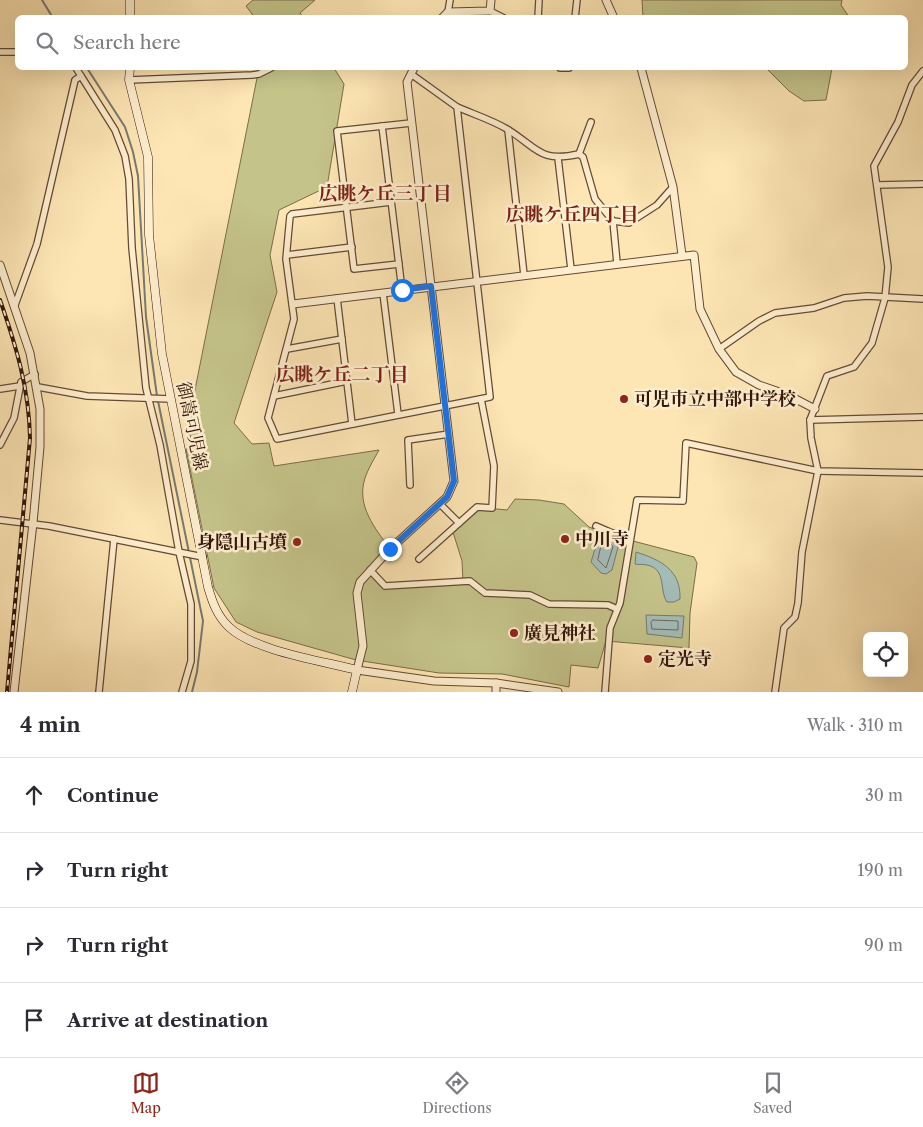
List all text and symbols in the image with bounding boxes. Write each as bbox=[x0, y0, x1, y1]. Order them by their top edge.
search box bbox=[15, 15, 908, 70]
icon: search bbox=[33, 29, 61, 57]
text: Search here bbox=[73, 31, 181, 54]
district label: 広眺ケ丘三丁目 bbox=[318, 182, 452, 205]
district label: 広眺ケ丘四丁目 bbox=[505, 203, 639, 226]
route start bbox=[391, 279, 414, 302]
district label: 広眺ケ丘二丁目 bbox=[275, 363, 409, 386]
street label: 御嵩可児線 bbox=[172, 380, 212, 472]
place label: 可児市立中部中学校 bbox=[634, 388, 796, 410]
marker: 可児市立中部中学校 bbox=[618, 393, 630, 405]
place label: 中川寺 bbox=[575, 528, 629, 550]
place label: 身隠山古墳 bbox=[197, 531, 287, 553]
marker: 中川寺 bbox=[559, 533, 571, 545]
marker: 身隠山古墳 bbox=[291, 536, 303, 548]
route end bbox=[379, 538, 402, 561]
place label: 廣見神社 bbox=[524, 622, 596, 644]
marker: 廣見神社 bbox=[508, 627, 520, 639]
map controls bbox=[863, 632, 908, 677]
button: locate bbox=[863, 632, 908, 677]
place label: 定光寺 bbox=[658, 648, 712, 670]
marker: 定光寺 bbox=[642, 653, 654, 665]
text: 4 min bbox=[20, 712, 81, 737]
text: Walk · 310 m bbox=[807, 715, 903, 735]
icon: ahead bbox=[20, 781, 48, 809]
text: Continue bbox=[67, 784, 159, 807]
text: 30 m bbox=[865, 785, 903, 805]
icon: right bbox=[20, 856, 48, 884]
text: Turn right bbox=[67, 859, 168, 882]
text: 190 m bbox=[858, 860, 903, 880]
icon: right bbox=[20, 931, 48, 959]
text: Turn right bbox=[67, 934, 168, 957]
text: 90 m bbox=[864, 935, 903, 955]
icon: arrive bbox=[20, 1006, 48, 1034]
text: Arrive at destination bbox=[67, 1009, 268, 1032]
tab: Map bbox=[131, 1069, 161, 1117]
tab: Directions bbox=[422, 1069, 492, 1117]
tab: Saved bbox=[753, 1069, 792, 1117]

